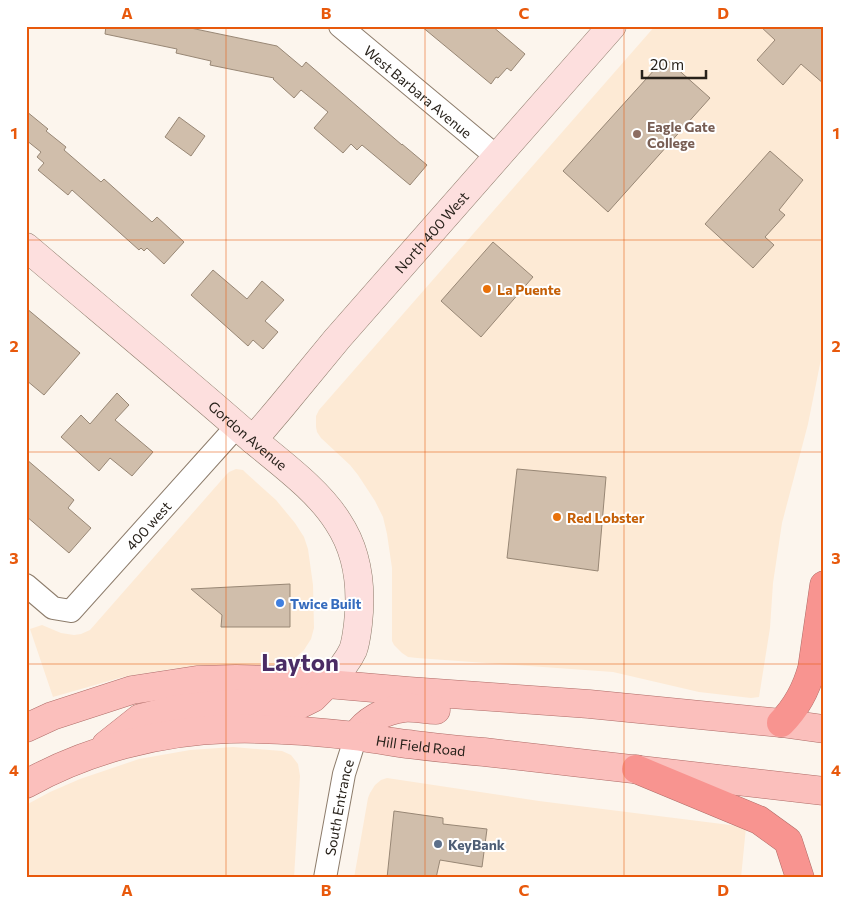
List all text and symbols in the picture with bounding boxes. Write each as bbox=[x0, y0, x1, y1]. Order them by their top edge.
text: A bbox=[121, 3, 133, 22]
text: B bbox=[321, 3, 332, 22]
text: C bbox=[519, 3, 530, 22]
text: D bbox=[717, 3, 729, 22]
street label: West Barbara Avenue bbox=[361, 41, 476, 141]
scale bar bbox=[642, 48, 706, 80]
text: 20 m bbox=[650, 55, 684, 73]
place label: Eagle Gate College bbox=[647, 118, 715, 151]
text: 1 bbox=[10, 123, 18, 142]
text: 1 bbox=[832, 123, 840, 142]
marker: Eagle Gate College bbox=[631, 128, 643, 140]
street label: North 400 West bbox=[391, 187, 472, 276]
place label: La Puente bbox=[497, 281, 561, 298]
marker: La Puente bbox=[481, 283, 493, 295]
text: 2 bbox=[9, 336, 19, 355]
text: 2 bbox=[831, 336, 841, 355]
street label: Gordon Avenue bbox=[205, 397, 291, 473]
street label: 400 west bbox=[122, 497, 174, 553]
place label: Red Lobster bbox=[567, 509, 645, 526]
marker: Red Lobster bbox=[551, 511, 563, 523]
text: 3 bbox=[9, 548, 19, 567]
text: 3 bbox=[831, 548, 841, 567]
place label: Twice Built bbox=[290, 595, 362, 612]
marker: Twice Built bbox=[274, 597, 286, 609]
district label: Layton bbox=[261, 647, 339, 676]
street label: Hill Field Road bbox=[375, 731, 466, 759]
street label: South Entrance bbox=[321, 757, 357, 857]
text: 4 bbox=[9, 760, 19, 779]
text: 4 bbox=[831, 760, 841, 779]
place label: KeyBank bbox=[448, 836, 505, 853]
marker: KeyBank bbox=[432, 838, 444, 850]
text: A bbox=[121, 880, 133, 899]
text: B bbox=[321, 880, 332, 899]
text: C bbox=[519, 880, 530, 899]
text: D bbox=[717, 880, 729, 899]

